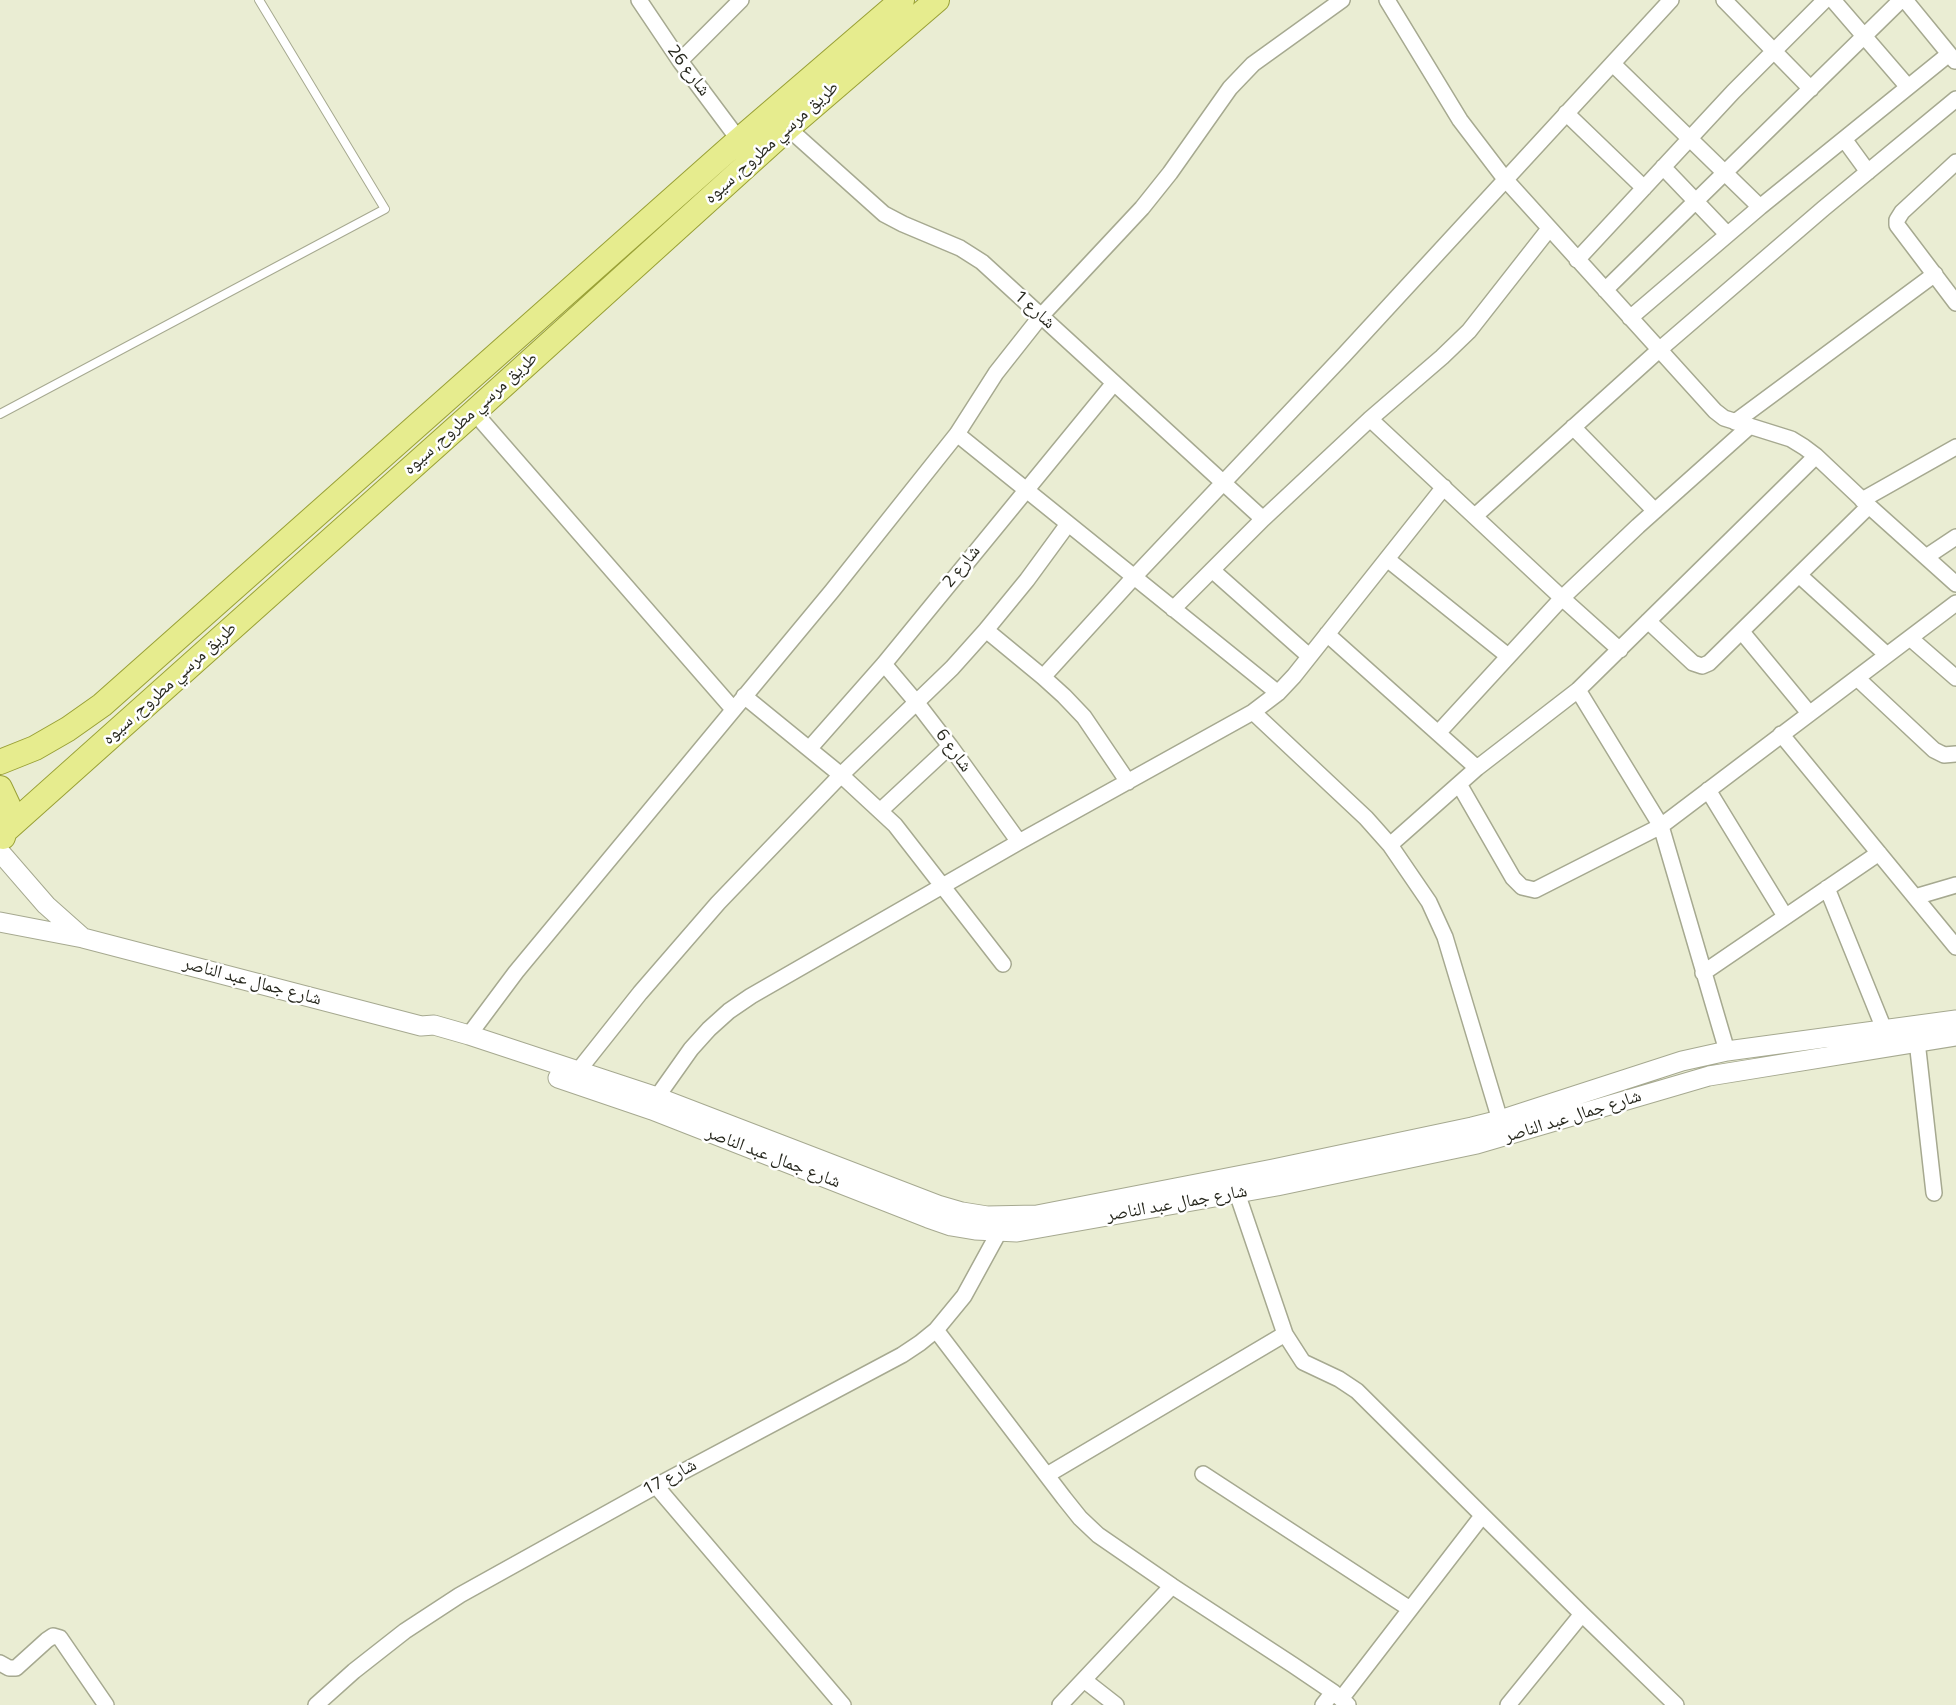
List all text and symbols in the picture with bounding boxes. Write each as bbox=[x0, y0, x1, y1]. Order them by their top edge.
street label: شارع 26 bbox=[662, 41, 714, 101]
street label: طريق مرسي مطروح, سيوه bbox=[700, 77, 844, 209]
street label: شارع 1 bbox=[1009, 286, 1059, 334]
street label: طريق مرسي مطروح, سيوه bbox=[399, 348, 543, 480]
street label: شارع 2 bbox=[938, 541, 986, 593]
street label: طريق مرسي مطروح, سيوه bbox=[98, 618, 242, 750]
street label: شارع 6 bbox=[930, 725, 976, 777]
street label: شارع جمال عبد الناصر bbox=[180, 953, 324, 1011]
street label: شارع جمال عبد الناصر bbox=[1502, 1086, 1644, 1148]
street label: شارع جمال عبد الناصر bbox=[703, 1122, 843, 1194]
street label: شارع جمال عبد الناصر bbox=[1105, 1181, 1249, 1227]
street label: شارع 17 bbox=[639, 1455, 701, 1501]

